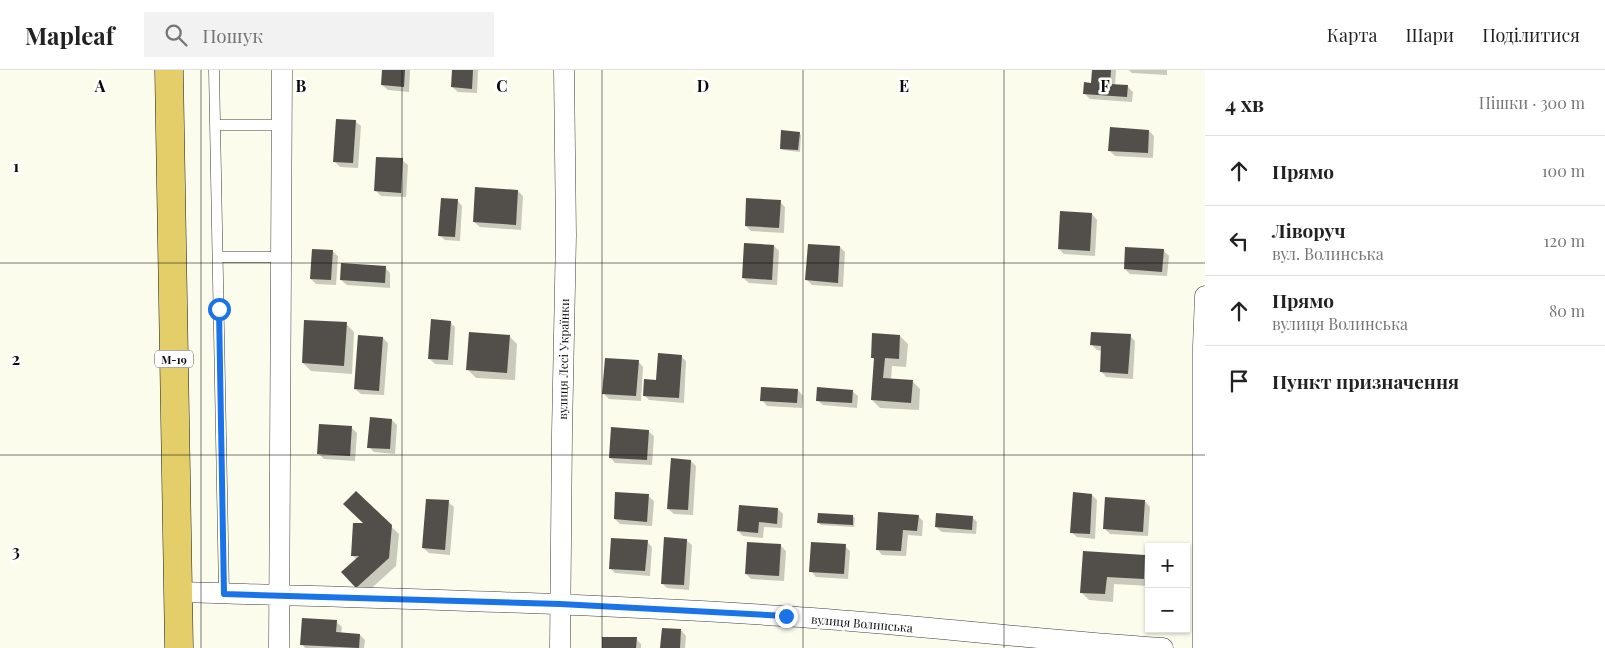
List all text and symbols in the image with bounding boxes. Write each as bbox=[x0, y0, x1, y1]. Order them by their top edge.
search box bbox=[144, 12, 494, 57]
text: Mapleaf bbox=[25, 19, 114, 51]
icon: search bbox=[162, 21, 190, 49]
text: Пошук bbox=[202, 22, 263, 48]
text: Карта bbox=[1327, 23, 1377, 47]
text: Шари bbox=[1405, 23, 1454, 47]
text: Поділитися bbox=[1482, 23, 1580, 47]
text: A bbox=[94, 75, 106, 96]
text: B bbox=[296, 75, 307, 96]
text: C bbox=[496, 75, 508, 96]
text: D bbox=[697, 75, 709, 96]
text: E bbox=[899, 75, 909, 96]
text: F bbox=[1100, 75, 1110, 96]
text: 4 хв bbox=[1225, 89, 1264, 117]
text: Пішки · 300 m bbox=[1479, 92, 1585, 113]
text: 1 bbox=[13, 155, 19, 176]
icon: ahead bbox=[1225, 157, 1253, 185]
text: Прямо bbox=[1272, 158, 1334, 184]
text: 100 m bbox=[1542, 160, 1585, 181]
text: Ліворуч bbox=[1272, 217, 1346, 243]
icon: left bbox=[1225, 227, 1253, 255]
text: 120 m bbox=[1544, 230, 1585, 251]
text: вул. Волинська bbox=[1272, 243, 1384, 264]
text: Прямо bbox=[1272, 287, 1334, 313]
icon: ahead bbox=[1225, 297, 1253, 325]
route start bbox=[208, 298, 231, 321]
street label: вулиця Лесі Українки bbox=[554, 298, 572, 420]
text: 80 m bbox=[1549, 300, 1585, 321]
text: вулиця Волинська bbox=[1272, 313, 1408, 334]
text: 2 bbox=[12, 348, 20, 369]
road number: М-19 bbox=[155, 350, 193, 368]
icon: arrive bbox=[1225, 367, 1253, 395]
text: Пункт призначення bbox=[1272, 368, 1459, 394]
text: 3 bbox=[12, 540, 20, 561]
map controls bbox=[1145, 543, 1190, 633]
button: + bbox=[1145, 543, 1190, 588]
button: − bbox=[1145, 588, 1190, 633]
route end bbox=[775, 605, 798, 628]
street label: вулиця Волинська bbox=[810, 611, 914, 635]

